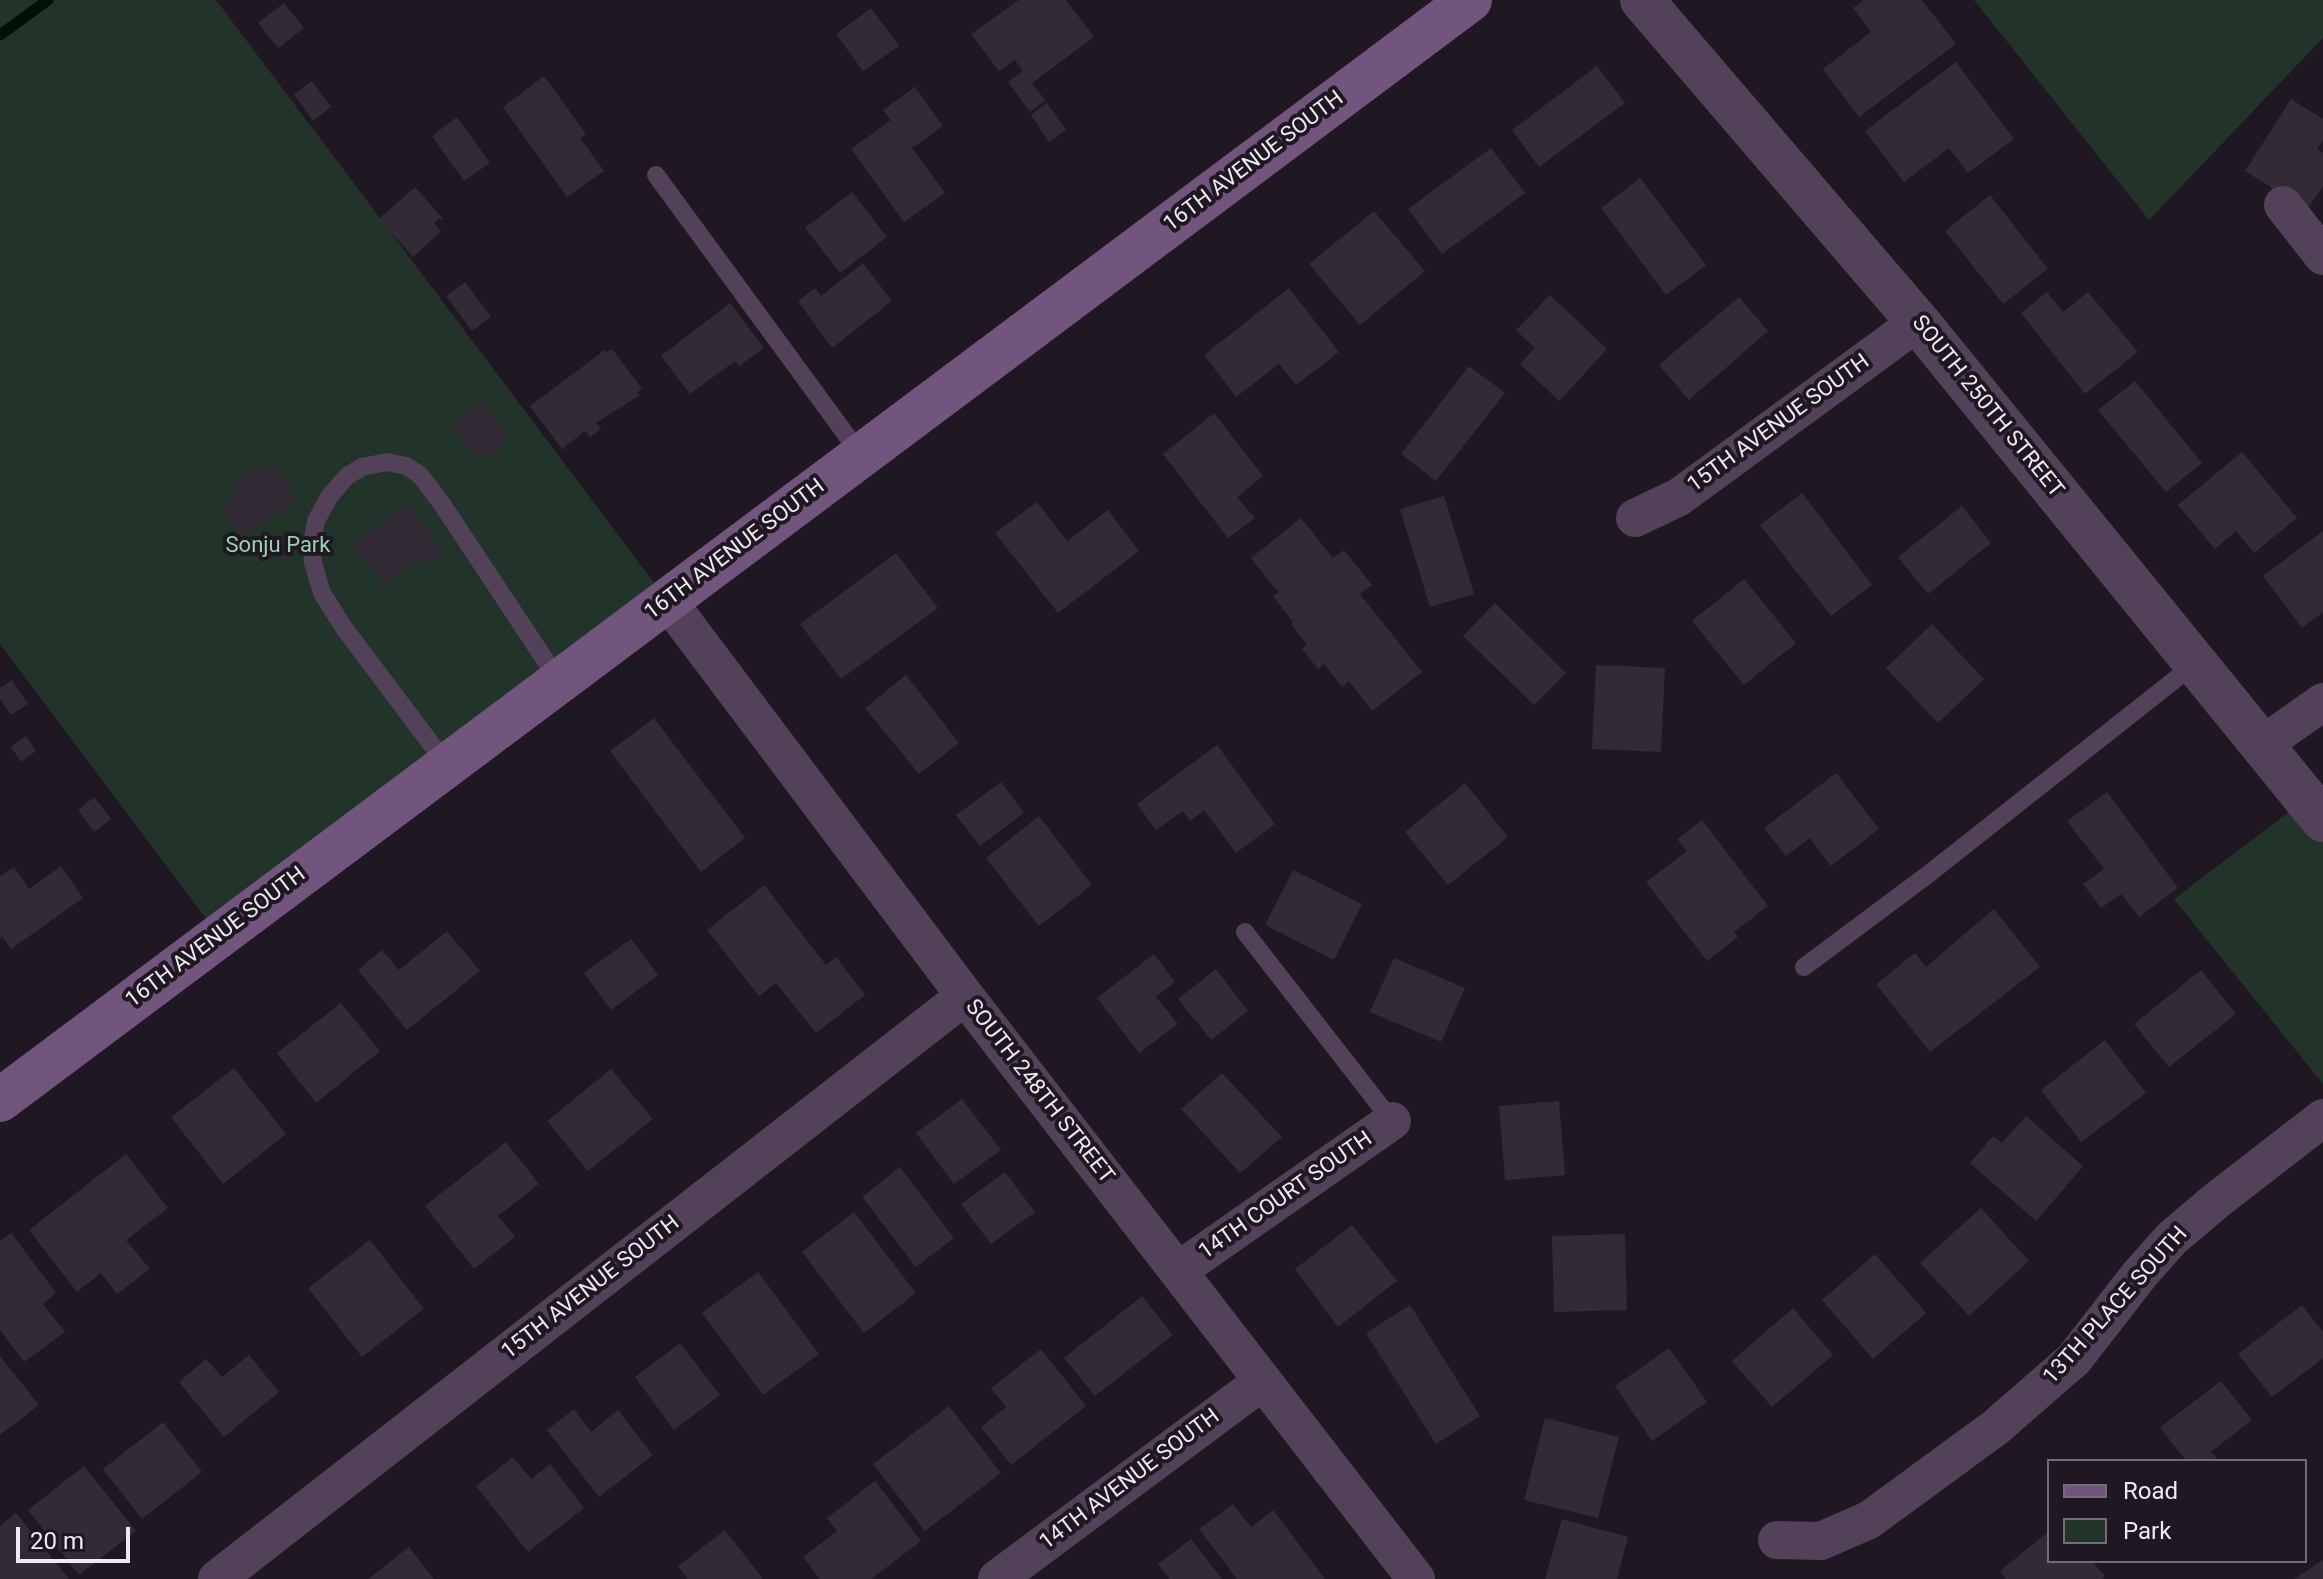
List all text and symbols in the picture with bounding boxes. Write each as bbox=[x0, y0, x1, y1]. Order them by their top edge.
street label: 16TH AVENUE SOUTH bbox=[1159, 86, 1349, 238]
street label: SOUTH 250TH STREET bbox=[1906, 311, 2068, 503]
street label: 15TH AVENUE SOUTH bbox=[1683, 349, 1875, 499]
street label: 16TH AVENUE SOUTH bbox=[640, 474, 830, 626]
park label: Sonju Park bbox=[226, 533, 330, 559]
street label: 16TH AVENUE SOUTH bbox=[121, 862, 311, 1014]
street label: SOUTH 248TH STREET bbox=[959, 995, 1119, 1189]
street label: 14TH COURT SOUTH bbox=[1194, 1126, 1378, 1266]
street label: 15TH AVENUE SOUTH bbox=[497, 1210, 685, 1366]
street label: 13TH PLACE SOUTH bbox=[2038, 1222, 2194, 1390]
street label: 14TH AVENUE SOUTH bbox=[1035, 1404, 1225, 1556]
legend bbox=[2047, 1459, 2307, 1563]
text: Road bbox=[2123, 1477, 2178, 1505]
scale bar bbox=[20, 1511, 134, 1561]
text: Park bbox=[2123, 1517, 2171, 1545]
text: 20 m bbox=[30, 1527, 84, 1555]

